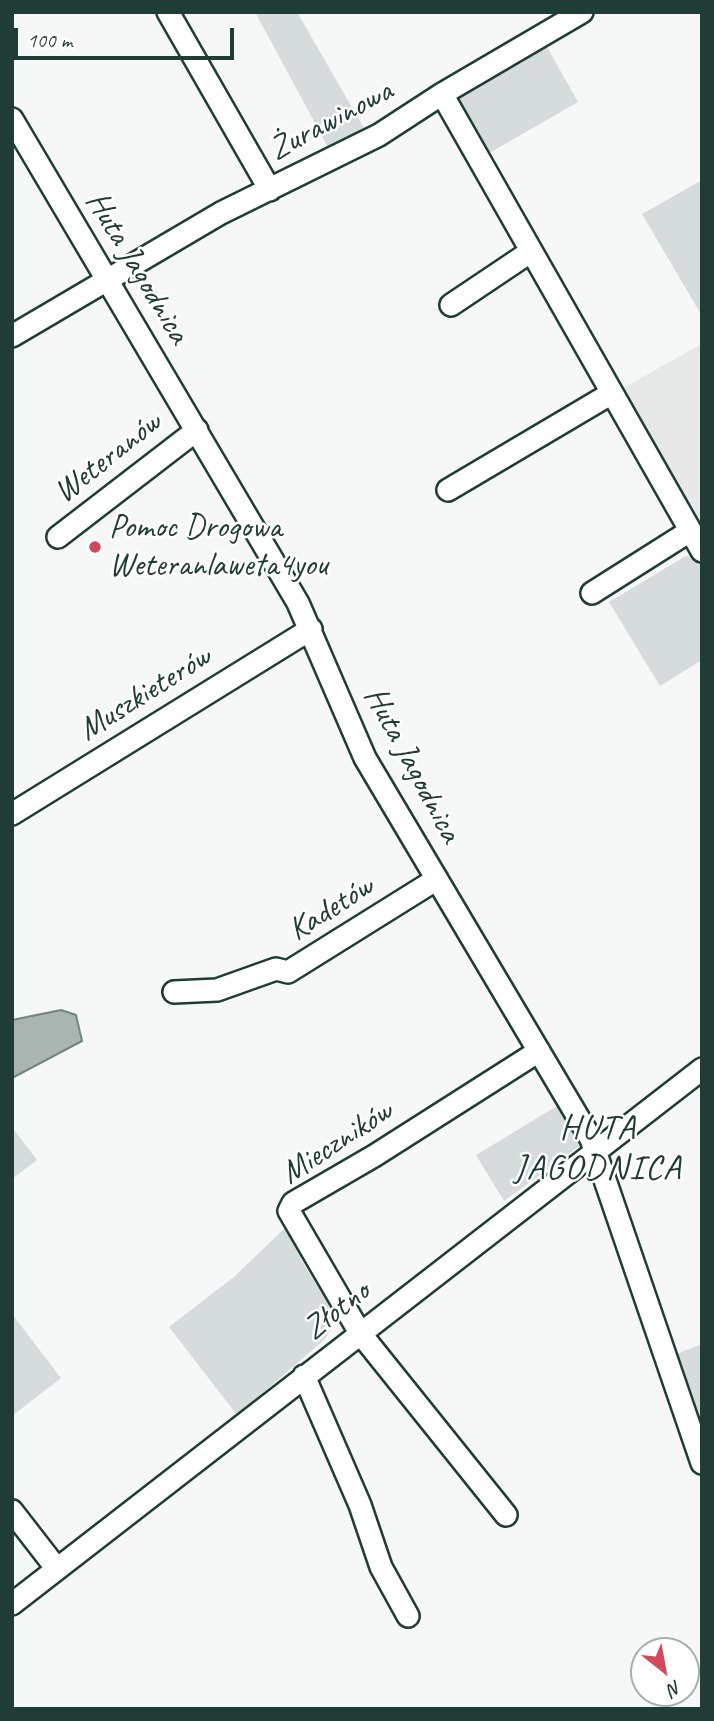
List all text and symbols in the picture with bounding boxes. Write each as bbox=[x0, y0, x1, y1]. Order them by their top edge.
scale bar bbox=[18, 14, 238, 58]
text: 100 m bbox=[27, 27, 72, 53]
street label: Żurawinowa bbox=[262, 72, 400, 170]
street label: Huta Jagodnica bbox=[76, 185, 198, 351]
street label: Weteranów bbox=[46, 404, 170, 512]
place label: Pomoc Drogowa Weteranlaweta4you bbox=[109, 508, 328, 586]
marker: Pomoc Drogowa Weteranlaweta4you bbox=[87, 539, 103, 555]
street label: Muszkieterów bbox=[72, 638, 218, 750]
street label: Huta Jagodnica bbox=[354, 680, 470, 850]
street label: Kadetów bbox=[281, 868, 381, 950]
street label: Mieczników bbox=[274, 1092, 400, 1194]
district label: HUTA JAGODNICA bbox=[514, 1108, 682, 1190]
street label: Złotno bbox=[296, 1273, 378, 1349]
north arrow bbox=[630, 1637, 700, 1707]
text: N bbox=[664, 1675, 686, 1702]

